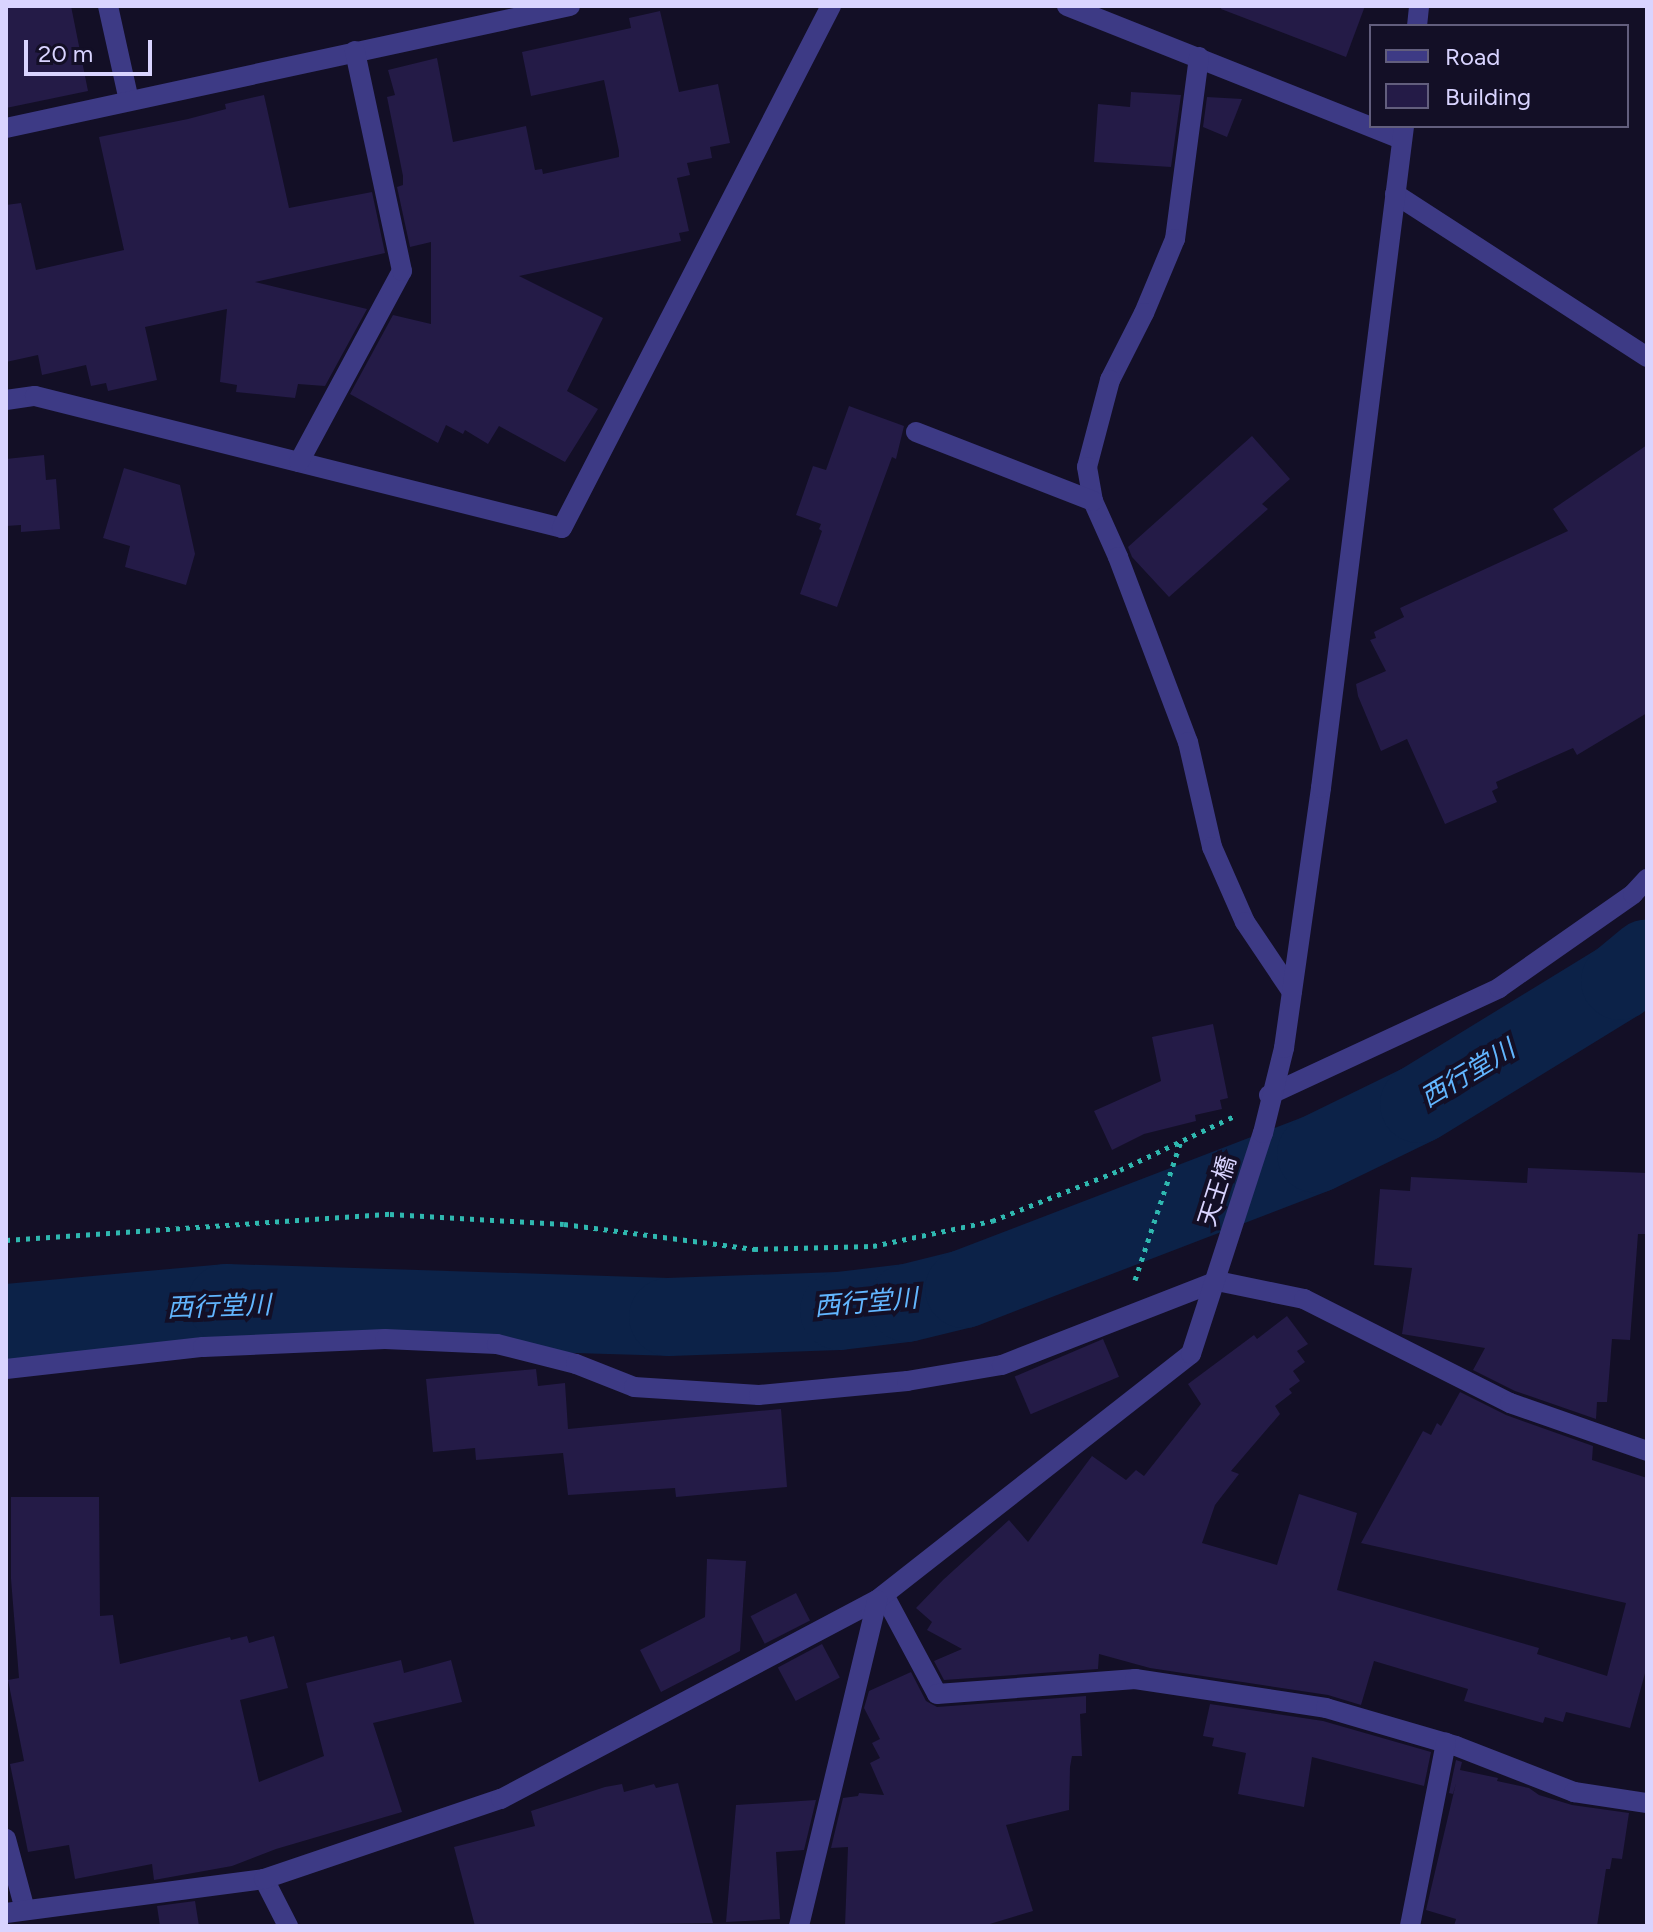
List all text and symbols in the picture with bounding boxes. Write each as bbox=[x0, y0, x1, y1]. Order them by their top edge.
scale bar bbox=[28, 24, 156, 74]
legend bbox=[1369, 24, 1629, 128]
text: 20 m bbox=[38, 39, 93, 68]
text: Road bbox=[1445, 42, 1500, 71]
text: Building bbox=[1445, 82, 1531, 111]
water label: 西行堂川 bbox=[1415, 1034, 1521, 1114]
street label: 天王橋 bbox=[1192, 1152, 1242, 1230]
water label: 西行堂川 bbox=[813, 1283, 919, 1323]
water label: 西行堂川 bbox=[166, 1290, 272, 1324]

